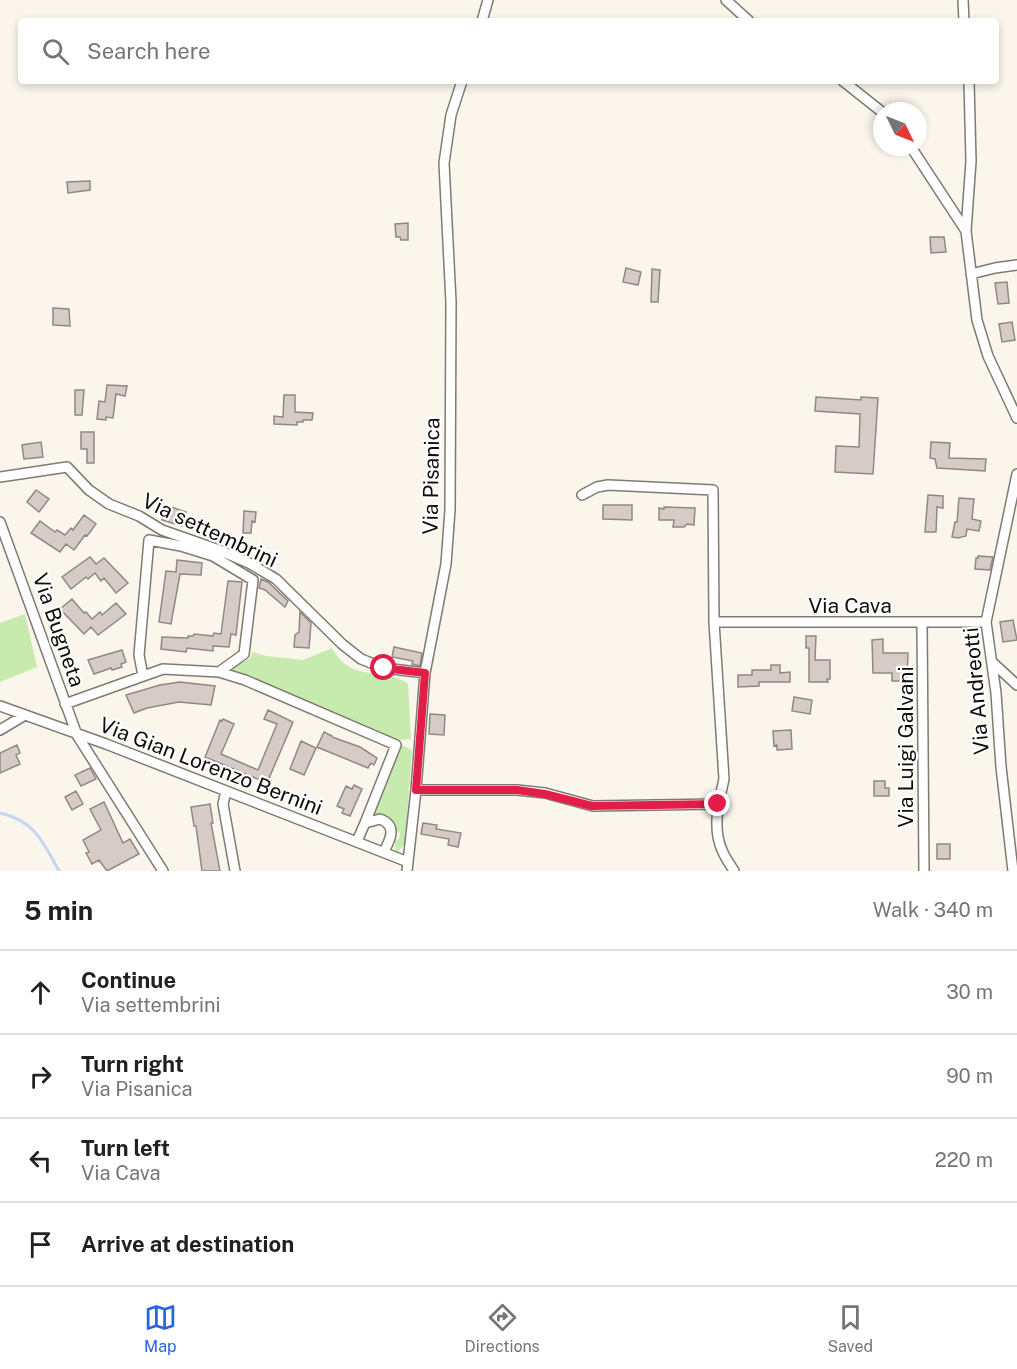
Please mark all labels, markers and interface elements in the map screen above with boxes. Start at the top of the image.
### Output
search box [18,18,999,84]
icon: search [39,35,72,68]
text: Search here [87,38,211,64]
north arrow [873,102,927,156]
street label: Via Pisanica [417,417,445,535]
street label: Via settembrini [138,488,282,572]
street label: Via Bugneta [28,570,90,690]
street label: Via Cava [808,593,892,618]
street label: Via Andreotti [958,626,994,756]
route start [370,654,396,680]
street label: Via Luigi Galvani [893,666,918,828]
street label: Via Gian Lorenzo Bernini [96,712,326,820]
route end [704,790,730,816]
text: 5 min [24,895,93,926]
text: Walk · 340 m [873,898,993,922]
text: Continue [81,967,176,993]
icon: ahead [24,976,57,1009]
text: 30 m [946,980,993,1004]
text: Via settembrini [81,993,221,1017]
text: Turn right [81,1051,184,1077]
icon: right [24,1060,57,1093]
text: 90 m [946,1064,993,1088]
text: Via Pisanica [81,1077,193,1101]
text: Turn left [81,1135,170,1161]
icon: left [24,1144,57,1177]
text: 220 m [935,1148,993,1172]
text: Via Cava [81,1161,161,1185]
icon: arrive [24,1228,57,1261]
text: Arrive at destination [81,1231,294,1257]
tab: Map [144,1301,177,1356]
tab: Directions [465,1301,540,1356]
tab: Saved [827,1301,873,1356]

